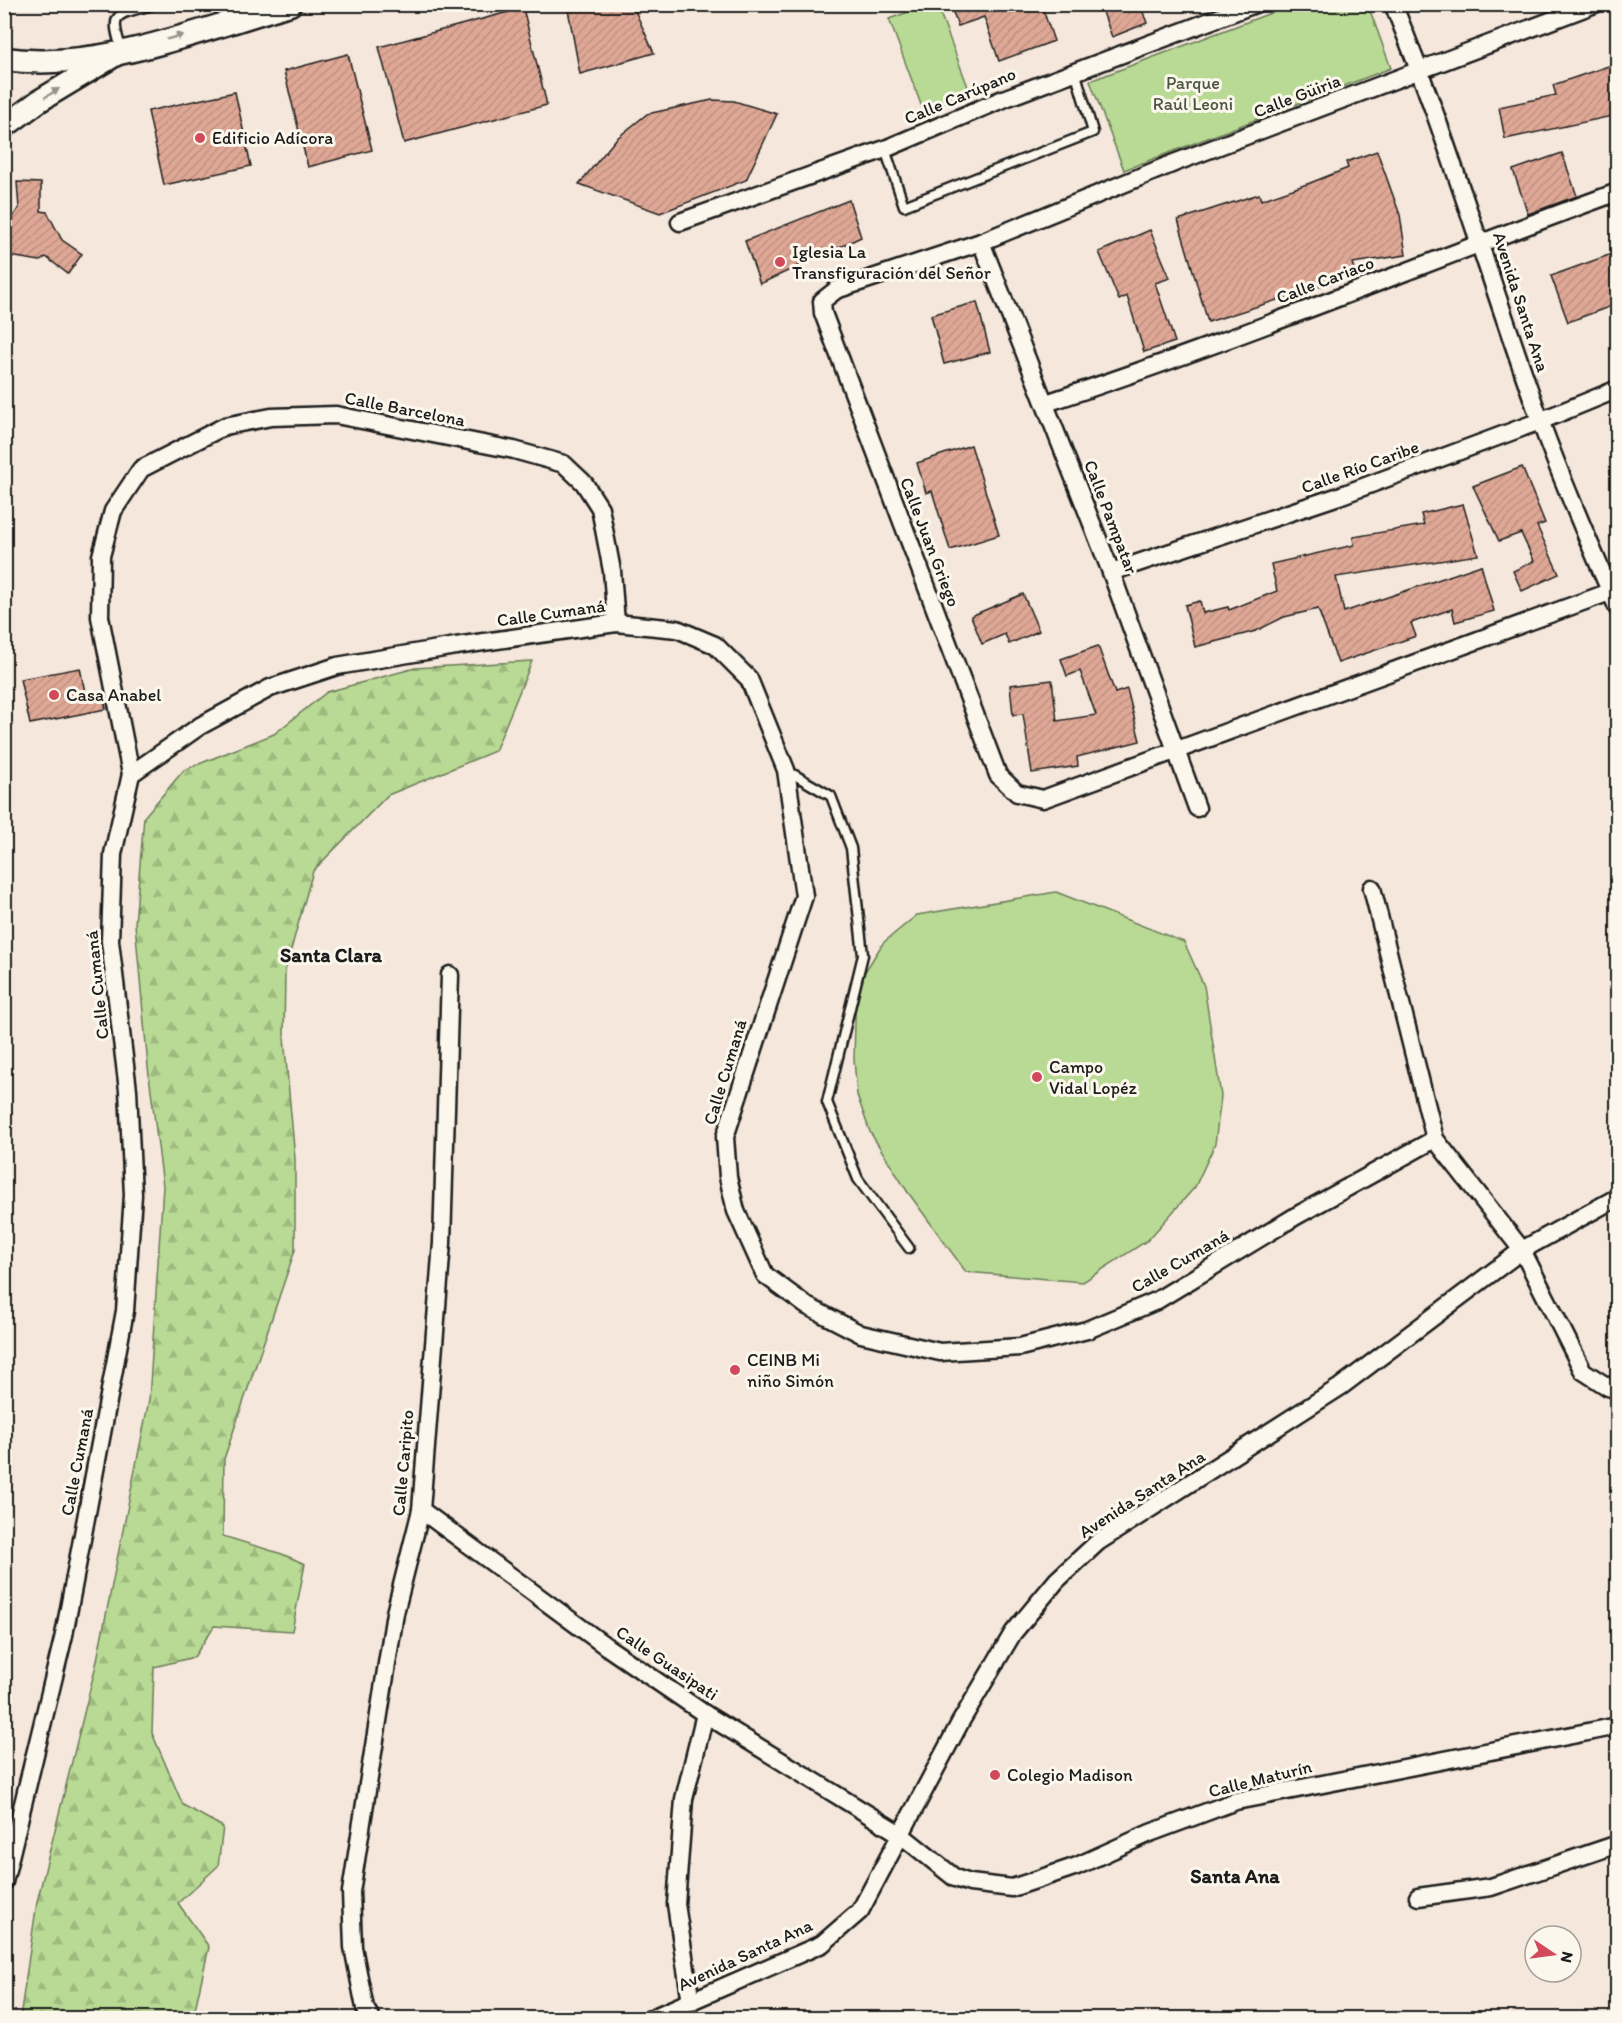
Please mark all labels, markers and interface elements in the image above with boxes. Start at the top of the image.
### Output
one-way arrow [166,32,184,41]
street label: Calle Carúpano [901,63,1019,129]
street label: Calle Güiria [1250,69,1344,123]
park label: Parque Raúl Leoni [1153,72,1233,115]
one-way arrow [44,88,60,99]
place label: Edificio Adícora [212,127,333,149]
marker: Edificio Adícora [193,131,207,145]
street label: Avenida Santa Ana [1488,229,1554,375]
place label: Iglesia La Transfiguración del Señor [792,241,992,284]
street label: Calle Cariaco [1273,251,1377,309]
marker: Iglesia La Transfiguración del Señor [773,255,787,269]
street label: Calle Barcelona [343,387,468,432]
street label: Calle Río Caribe [1298,436,1422,498]
street label: Calle Pampatar [1079,457,1143,578]
street label: Calle Juan Griego [895,474,965,610]
street label: Calle Cumaná [495,594,607,632]
place label: Casa Anabel [66,684,161,706]
marker: Casa Anabel [47,688,61,702]
street label: Calle Cumaná [80,929,114,1041]
district label: Santa Clara [280,943,383,967]
street label: Calle Cumaná [698,1016,752,1128]
place label: Campo Vidal Lopéz [1049,1056,1137,1099]
marker: Campo Vidal Lopéz [1030,1070,1044,1084]
street label: Calle Cumaná [1127,1224,1233,1298]
place label: CEINB Mi niño Simón [747,1349,834,1392]
marker: CEINB Mi niño Simón [728,1363,742,1377]
street label: Calle Cumaná [56,1406,98,1518]
street label: Calle Caripito [387,1409,419,1517]
street label: Avenida Santa Ana [1075,1445,1210,1543]
street label: Calle Guasipati [612,1621,722,1705]
street label: Calle Maturín [1206,1755,1314,1802]
place label: Colegio Madison [1007,1764,1133,1786]
marker: Colegio Madison [988,1768,1002,1782]
district label: Santa Ana [1190,1864,1280,1888]
street label: Avenida Santa Ana [674,1914,816,1996]
north arrow [1523,1924,1583,1984]
text: N [1557,1950,1578,1965]

